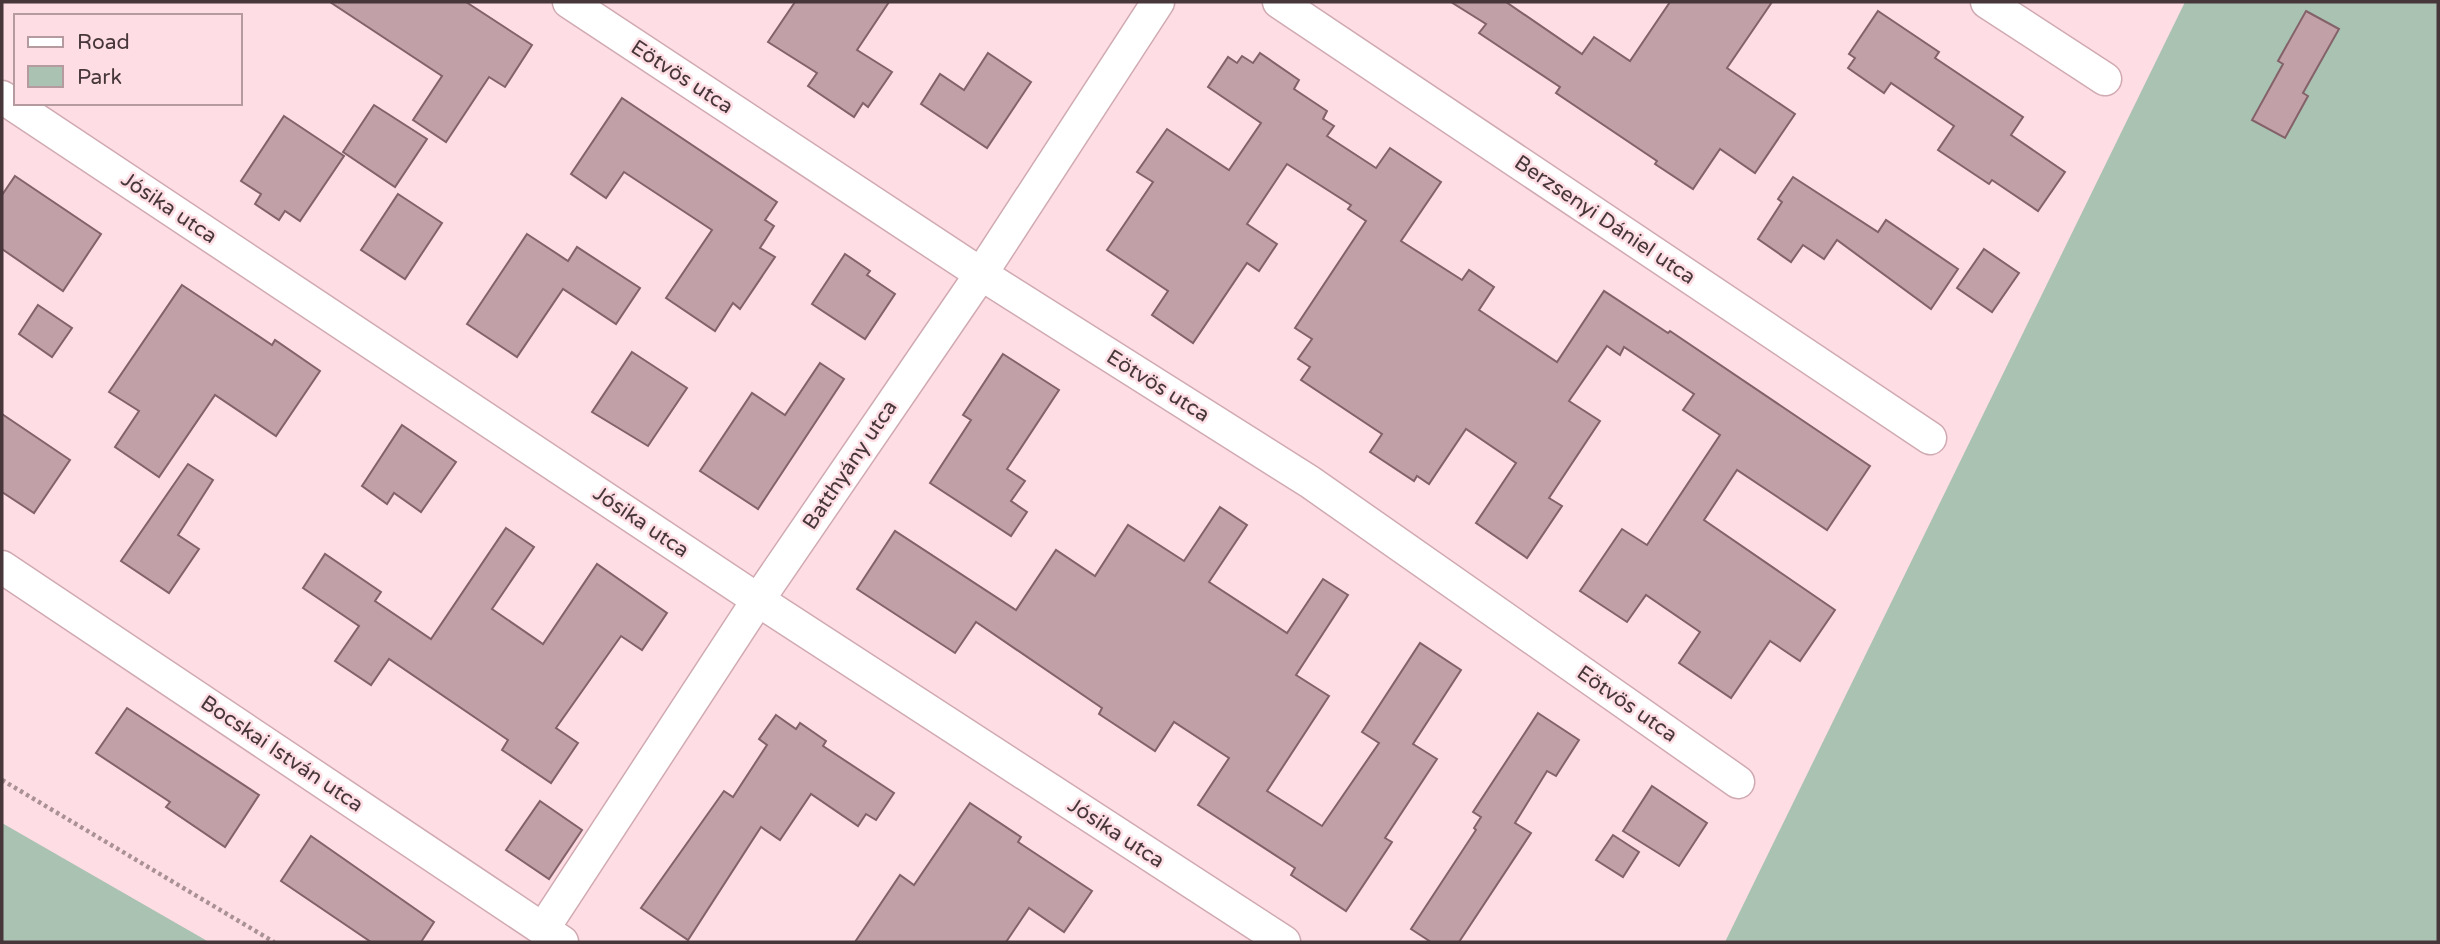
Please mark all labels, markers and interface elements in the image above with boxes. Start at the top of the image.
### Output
legend [14,14,242,105]
text: Road [77,30,130,55]
street label: Eötvös utca [626,35,738,119]
text: Park [77,65,122,90]
street label: Berzsenyi Dániel utca [1510,150,1700,290]
street label: Jósika utca [116,167,222,249]
street label: Eötvös utca [1102,344,1214,428]
street label: Batthyány utca [798,396,902,534]
street label: Jósika utca [588,481,694,563]
street label: Eötvös utca [1572,660,1682,748]
street label: Bocskai István utca [196,690,368,818]
street label: Jósika utca [1063,793,1169,873]

